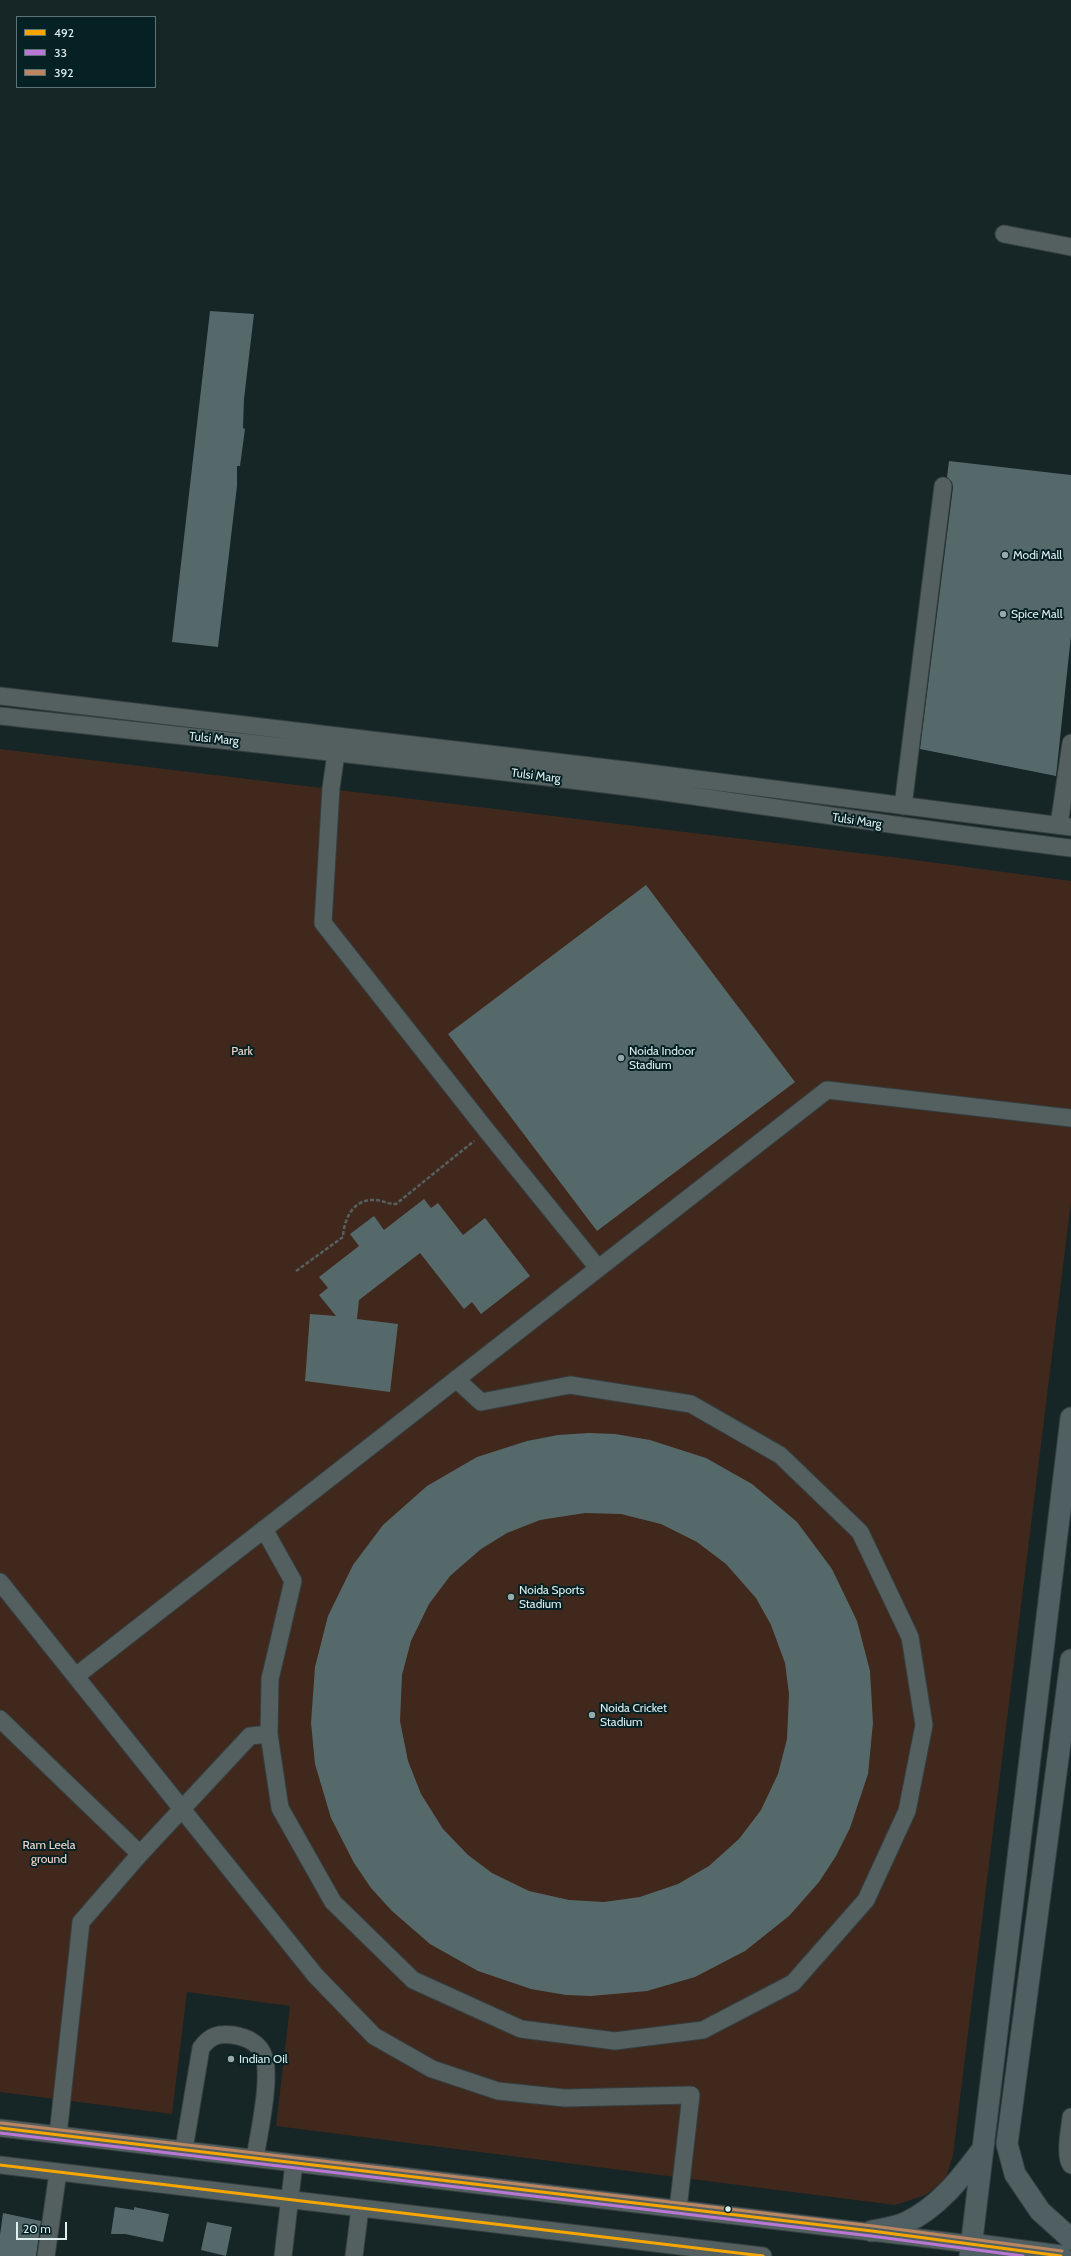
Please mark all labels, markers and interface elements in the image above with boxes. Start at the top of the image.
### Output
legend [16,16,156,88]
text: 492 [54,25,74,40]
text: 33 [54,45,67,60]
text: 392 [54,65,74,80]
place label: Modi Mall [1013,548,1062,562]
marker: Modi Mall [1000,550,1010,560]
place label: Spice Mall [1011,607,1062,621]
marker: Spice Mall [998,609,1008,619]
street label: Tulsi Marg [188,729,240,749]
street label: Tulsi Marg [510,766,562,786]
street label: Tulsi Marg [831,810,883,832]
park label: Park [231,1044,253,1058]
place label: Noida Indoor Stadium [629,1044,695,1072]
marker: Noida Indoor Stadium [616,1053,626,1063]
place label: Noida Sports Stadium [519,1583,585,1611]
marker: Noida Sports Stadium [506,1592,516,1602]
place label: Noida Cricket Stadium [600,1701,667,1729]
marker: Noida Cricket Stadium [587,1710,597,1720]
park label: Ram Leela ground [23,1838,75,1866]
place label: Indian Oil [239,2052,288,2066]
marker: Indian Oil [226,2054,236,2064]
unlabelled marker [723,2204,733,2214]
scale bar [18,2214,69,2240]
text: 20 m [23,2221,51,2236]

